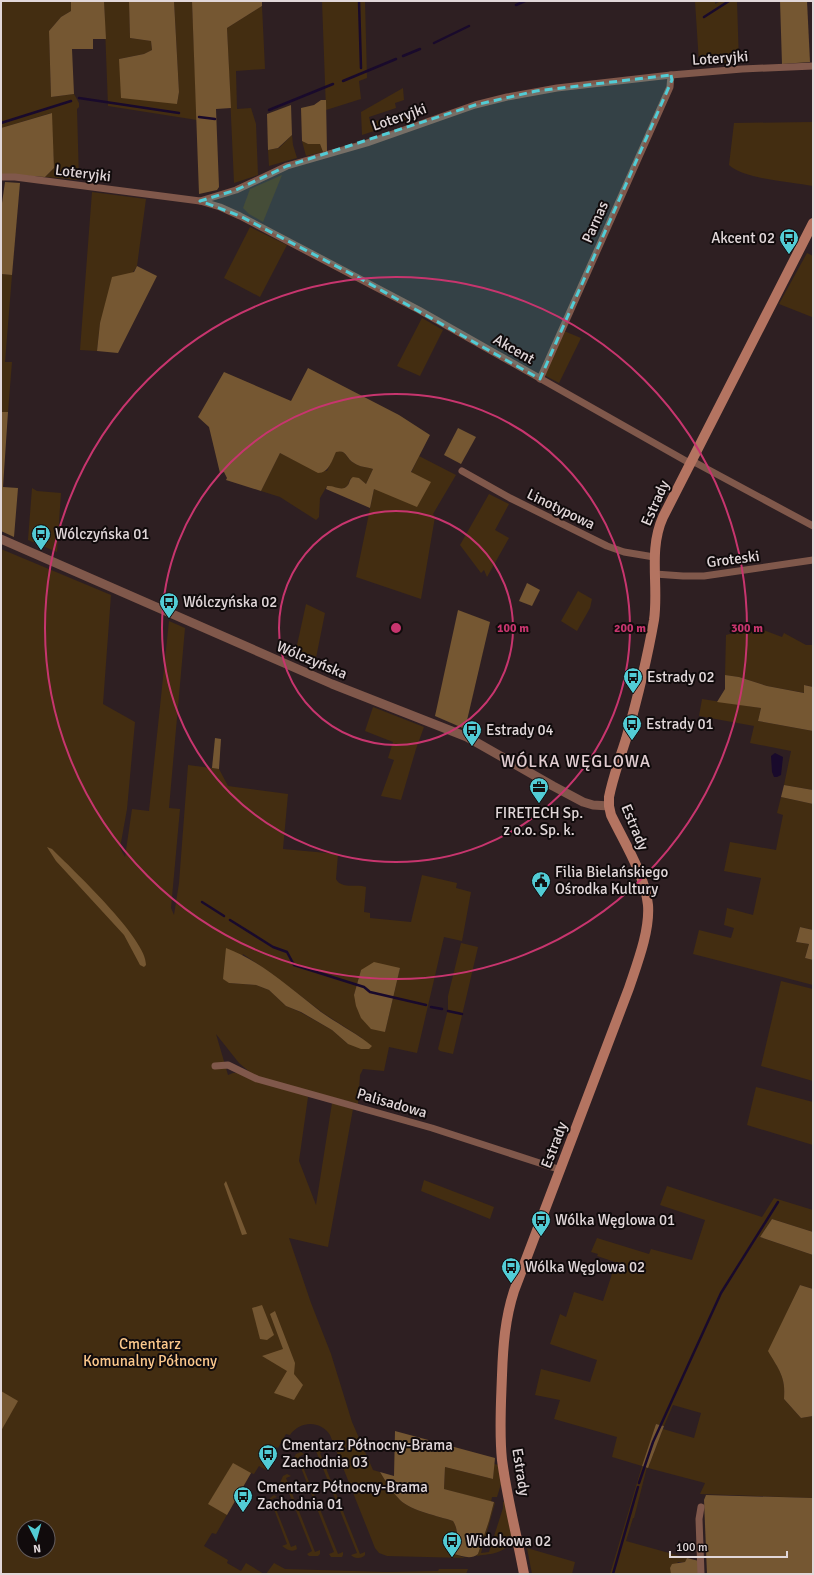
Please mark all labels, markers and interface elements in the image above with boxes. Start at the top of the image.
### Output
street label: Loteryjki [691,47,749,69]
street label: Loteryjki [369,99,429,135]
street label: Loteryjki [54,161,112,185]
street label: Parnas [578,198,612,246]
bus stop icon: Akcent 02 [778,227,800,255]
place label: Akcent 02 [711,229,775,247]
street label: Akcent [490,330,538,368]
street label: Estrady [637,477,673,529]
street label: Linotypowa [524,485,598,533]
bus stop icon: Wólczyńska 01 [30,523,52,551]
place label: Wólczyńska 01 [55,525,149,543]
street label: Groteski [705,547,761,571]
bus stop icon: Wólczyńska 02 [158,591,180,619]
place label: Wólczyńska 02 [183,593,277,611]
centre of rings [389,621,403,635]
text: 100 m [497,621,529,636]
text: 200 m [614,621,646,636]
text: 300 m [731,621,763,636]
street label: Wólczyńska [274,637,350,683]
bus stop icon: Estrady 02 [622,666,644,694]
place label: Estrady 02 [647,668,715,686]
bus stop icon: Estrady 01 [621,713,643,741]
place label: Estrady 01 [646,715,714,733]
bus stop icon: Estrady 04 [461,719,483,747]
place label: Estrady 04 [486,721,554,739]
district label: WÓLKA WĘGLOWA [501,751,651,772]
office icon: FIRETECH Sp. z o.o. Sp. k. [528,776,550,804]
street label: Estrady [617,801,653,853]
place label: FIRETECH Sp. z o.o. Sp. k. [495,804,583,839]
place label: Filia Bielańskiego Ośrodka Kultury [555,863,669,898]
public building icon: Filia Bielańskiego Ośrodka Kultury [530,870,552,898]
street label: Palisadowa [355,1084,429,1122]
street label: Estrady [537,1119,571,1171]
bus stop icon: Wólka Węglowa 01 [530,1209,552,1237]
place label: Wólka Węglowa 01 [555,1211,675,1229]
bus stop icon: Wólka Węglowa 02 [500,1256,522,1284]
place label: Wólka Węglowa 02 [525,1258,645,1276]
park label: Cmentarz Komunalny Północny [83,1335,217,1370]
place label: Cmentarz Północny-Brama Zachodnia 03 [282,1436,453,1471]
bus stop icon: Cmentarz Północny-Brama Zachodnia 03 [257,1443,279,1471]
street label: Estrady [508,1447,534,1497]
place label: Cmentarz Północny-Brama Zachodnia 01 [257,1478,428,1513]
bus stop icon: Cmentarz Północny-Brama Zachodnia 01 [232,1485,254,1513]
north arrow [16,1519,56,1559]
bus stop icon: Widokowa 02 [441,1530,463,1558]
place label: Widokowa 02 [466,1532,551,1550]
scale bar [670,1533,787,1559]
text: 100 m [676,1540,708,1555]
text: N [33,1542,41,1555]

